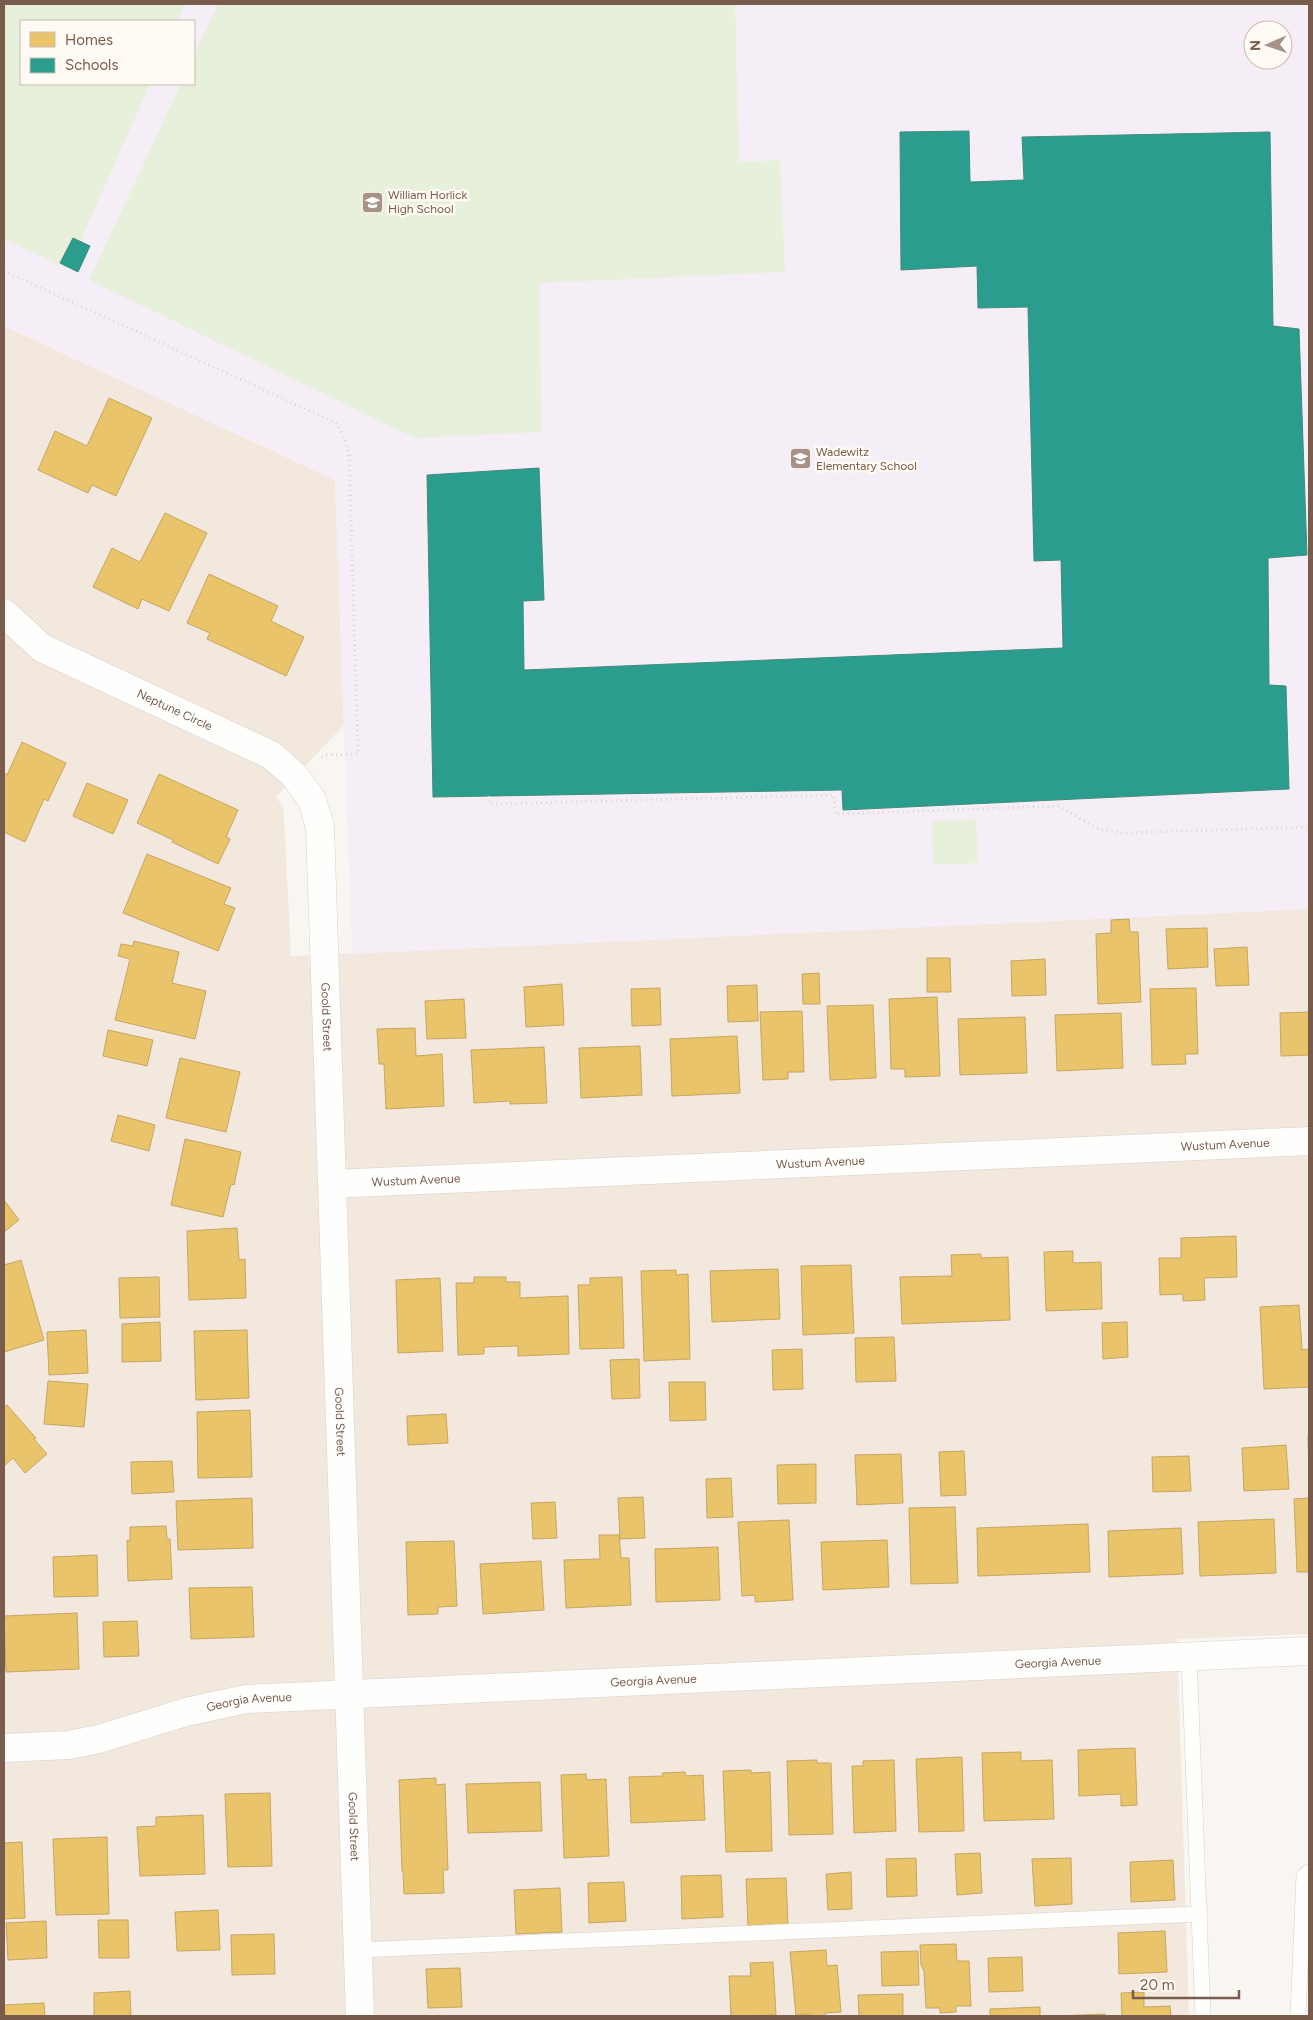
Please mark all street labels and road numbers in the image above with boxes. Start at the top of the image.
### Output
street label: Neptune Circle [135,686,215,734]
street label: Goold Street [318,982,335,1052]
street label: Wustum Avenue [1180,1136,1270,1154]
street label: Wustum Avenue [776,1154,866,1171]
street label: Wustum Avenue [371,1171,461,1189]
street label: Goold Street [332,1387,348,1457]
street label: Georgia Avenue [1015,1653,1102,1671]
street label: Georgia Avenue [610,1672,697,1690]
street label: Georgia Avenue [205,1690,293,1714]
street label: Goold Street [345,1792,362,1862]

